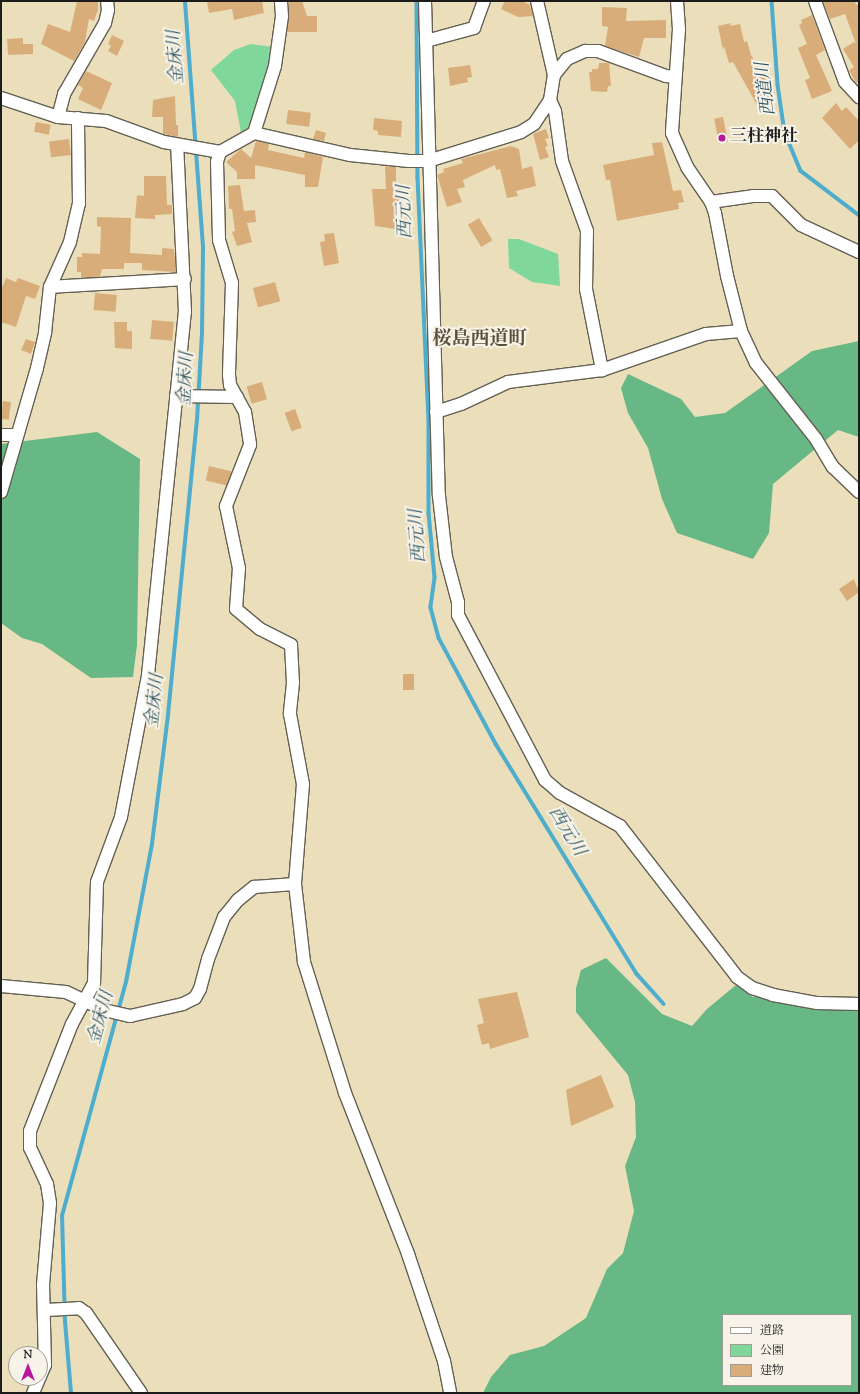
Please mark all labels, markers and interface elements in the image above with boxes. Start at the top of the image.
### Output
water label: 金床川 [164,29,190,85]
water label: 西道川 [753,61,781,117]
place label: 三柱神社 [730,128,798,148]
marker: 三柱神社 [717,133,727,143]
water label: 西元川 [394,185,418,239]
district label: 桜島西道町 [433,329,527,351]
water label: 金床川 [175,351,199,407]
water label: 西元川 [406,508,432,564]
water label: 金床川 [142,673,170,729]
water label: 西元川 [543,803,589,861]
water label: 金床川 [85,989,119,1047]
legend [722,1314,852,1386]
text: 道路 [760,1322,784,1340]
text: 公園 [760,1342,784,1360]
north arrow [8,1346,48,1386]
text: N [24,1347,32,1363]
text: 建物 [760,1362,784,1380]

